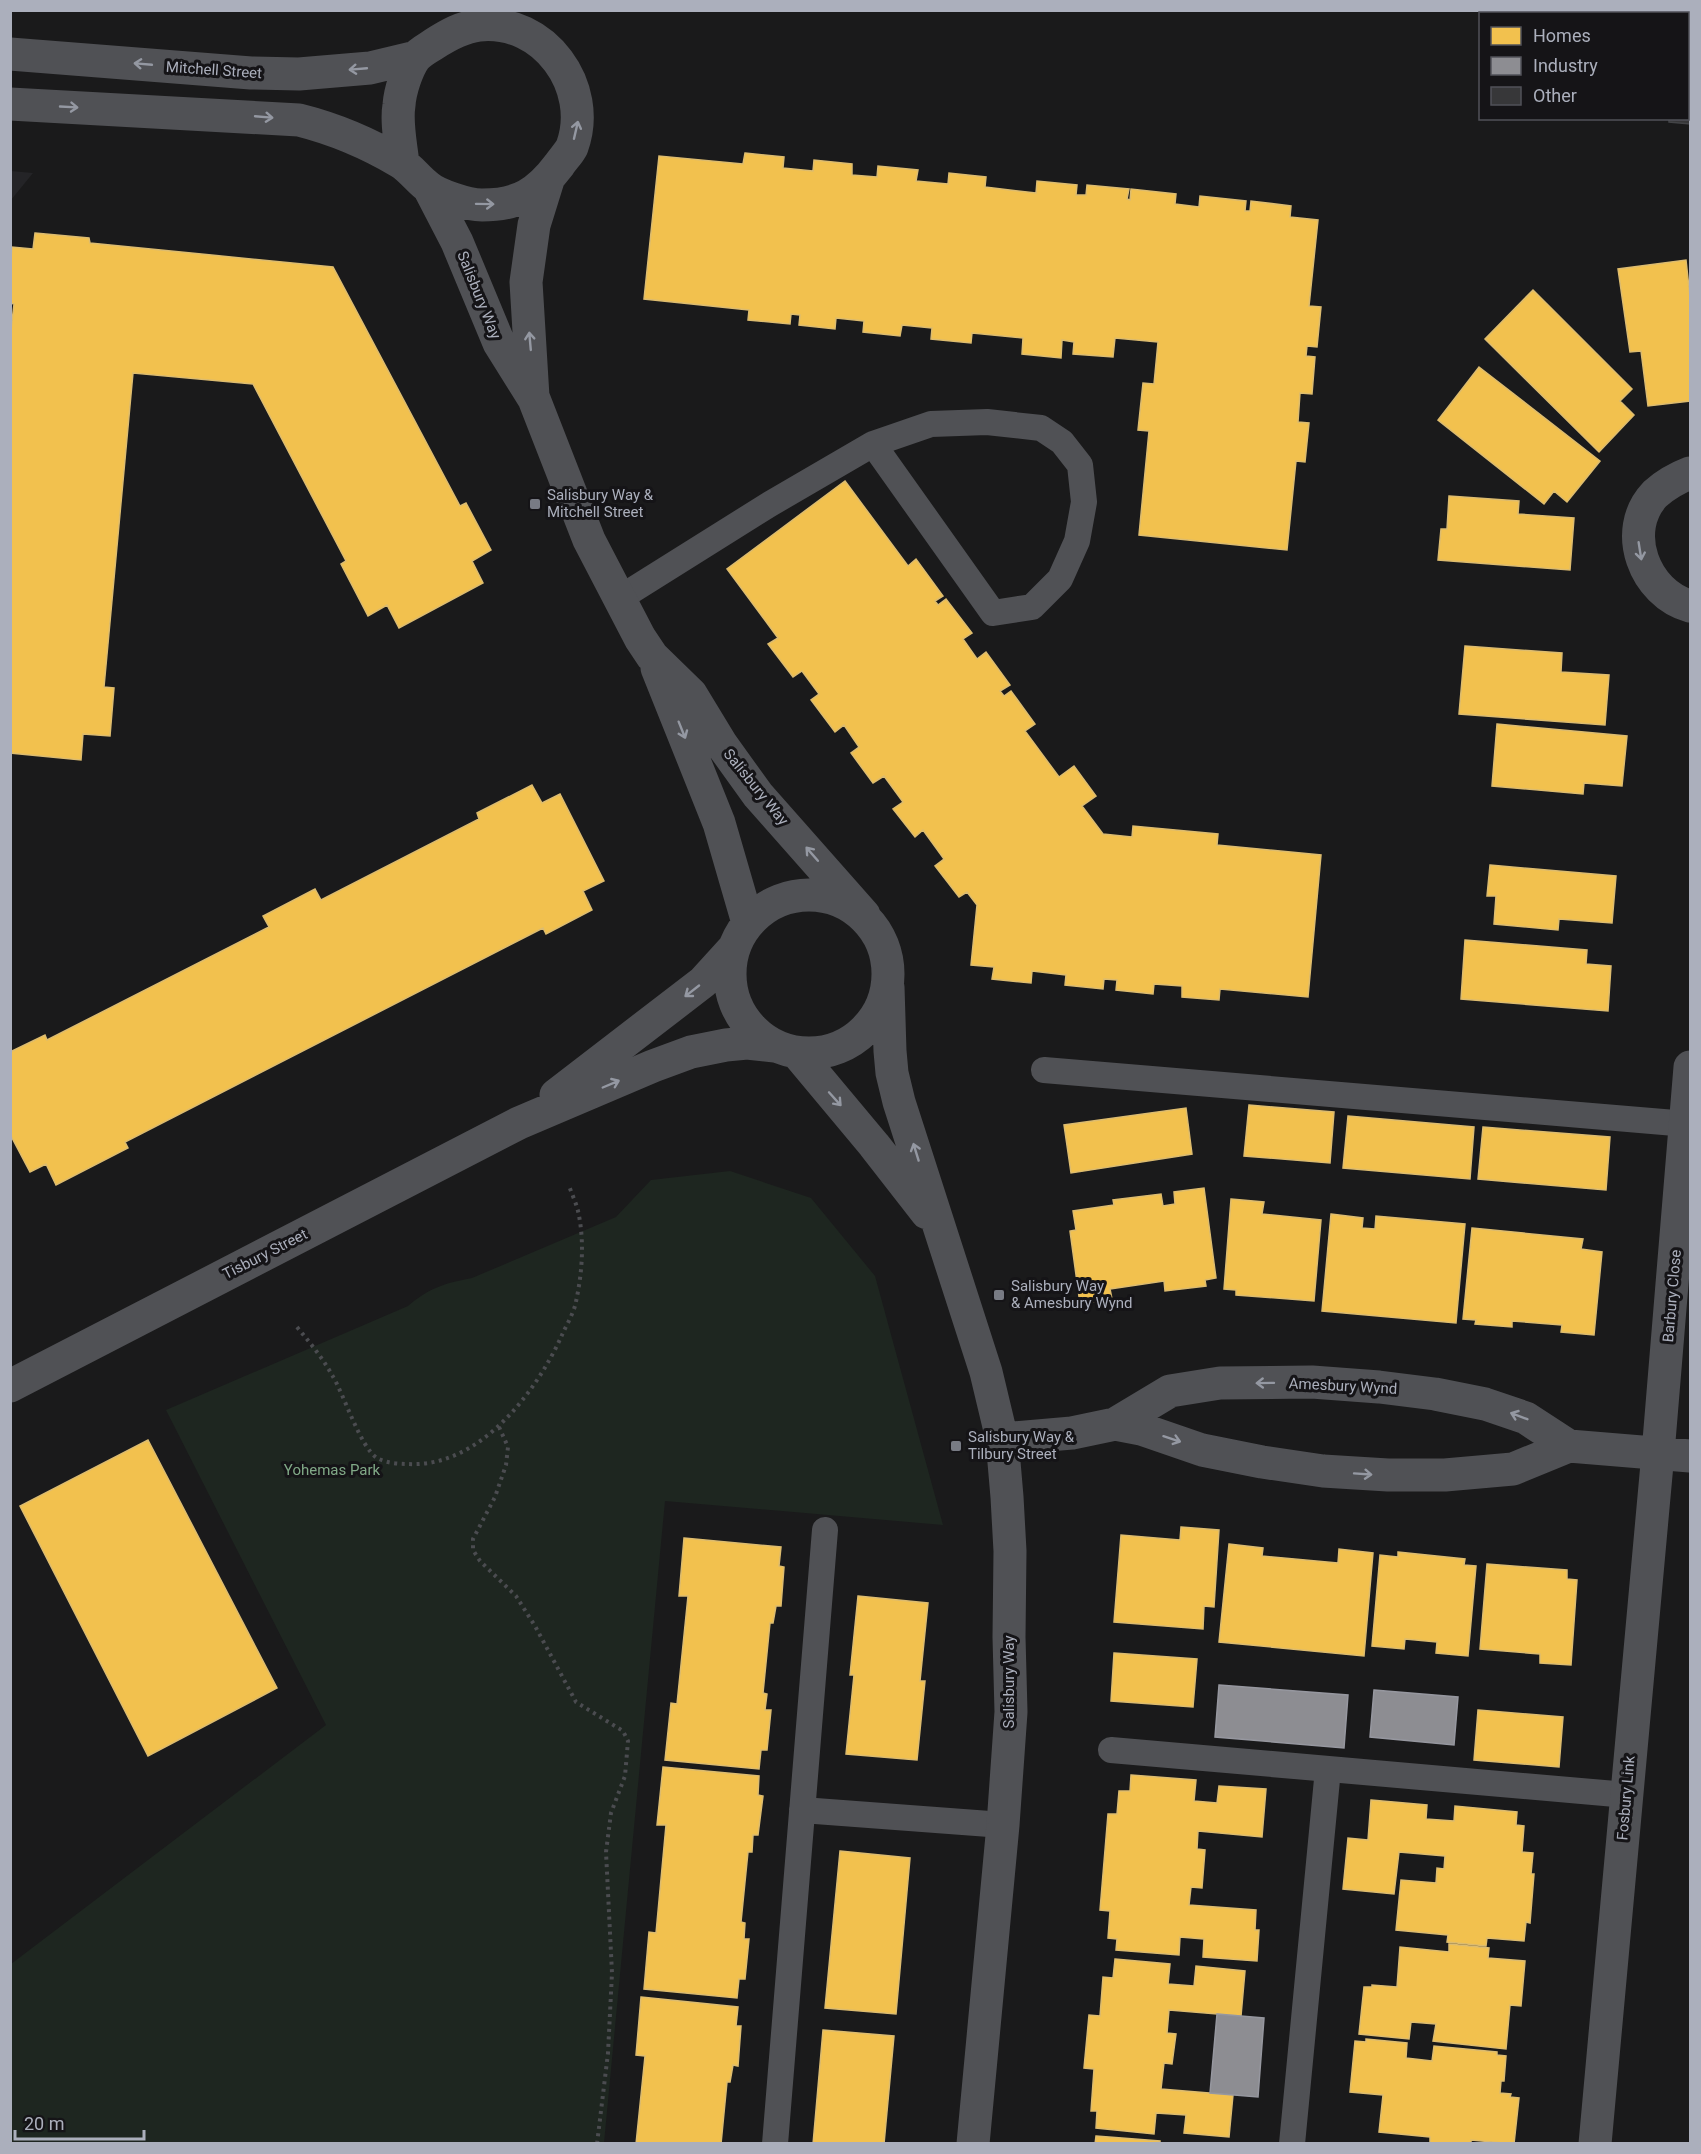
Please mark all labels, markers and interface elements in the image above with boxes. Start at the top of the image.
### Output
legend [1479,12,1689,120]
text: Homes [1533,25,1591,46]
text: Industry [1533,55,1598,76]
street label: Mitchell Street [165,58,263,82]
one-way arrow [134,59,154,70]
one-way arrow [349,64,369,75]
text: Other [1533,85,1577,106]
one-way arrow [58,102,78,113]
one-way arrow [253,112,273,123]
one-way arrow [570,121,582,140]
one-way arrow [474,198,494,209]
street label: Salisbury Way [453,248,505,342]
one-way arrow [525,331,536,351]
place label: Salisbury Way & Mitchell Street [547,486,654,521]
marker: Salisbury Way & Mitchell Street [528,497,542,511]
one-way arrow [1635,540,1646,560]
one-way arrow [677,720,688,738]
street label: Salisbury Way [720,745,792,829]
one-way arrow [805,847,819,862]
one-way arrow [685,984,701,997]
one-way arrow [602,1077,620,1088]
one-way arrow [828,1092,842,1107]
one-way arrow [910,1143,921,1162]
street label: Tisbury Street [220,1225,310,1283]
street label: Barbury Close [1659,1249,1685,1343]
place label: Salisbury Way & Amesbury Wynd [1011,1277,1133,1312]
marker: Salisbury Way & Amesbury Wynd [992,1288,1006,1302]
street label: Amesbury Wynd [1288,1374,1398,1398]
one-way arrow [1255,1377,1275,1388]
one-way arrow [1510,1410,1529,1421]
place label: Salisbury Way & Tilbury Street [968,1428,1075,1463]
one-way arrow [1162,1434,1181,1445]
marker: Salisbury Way & Tilbury Street [949,1439,963,1453]
park label: Yohemas Park [284,1461,381,1479]
one-way arrow [1352,1468,1372,1479]
street label: Salisbury Way [1000,1635,1018,1729]
street label: Fosbury Link [1613,1755,1639,1841]
scale bar [15,2103,144,2141]
text: 20 m [24,2113,64,2134]

